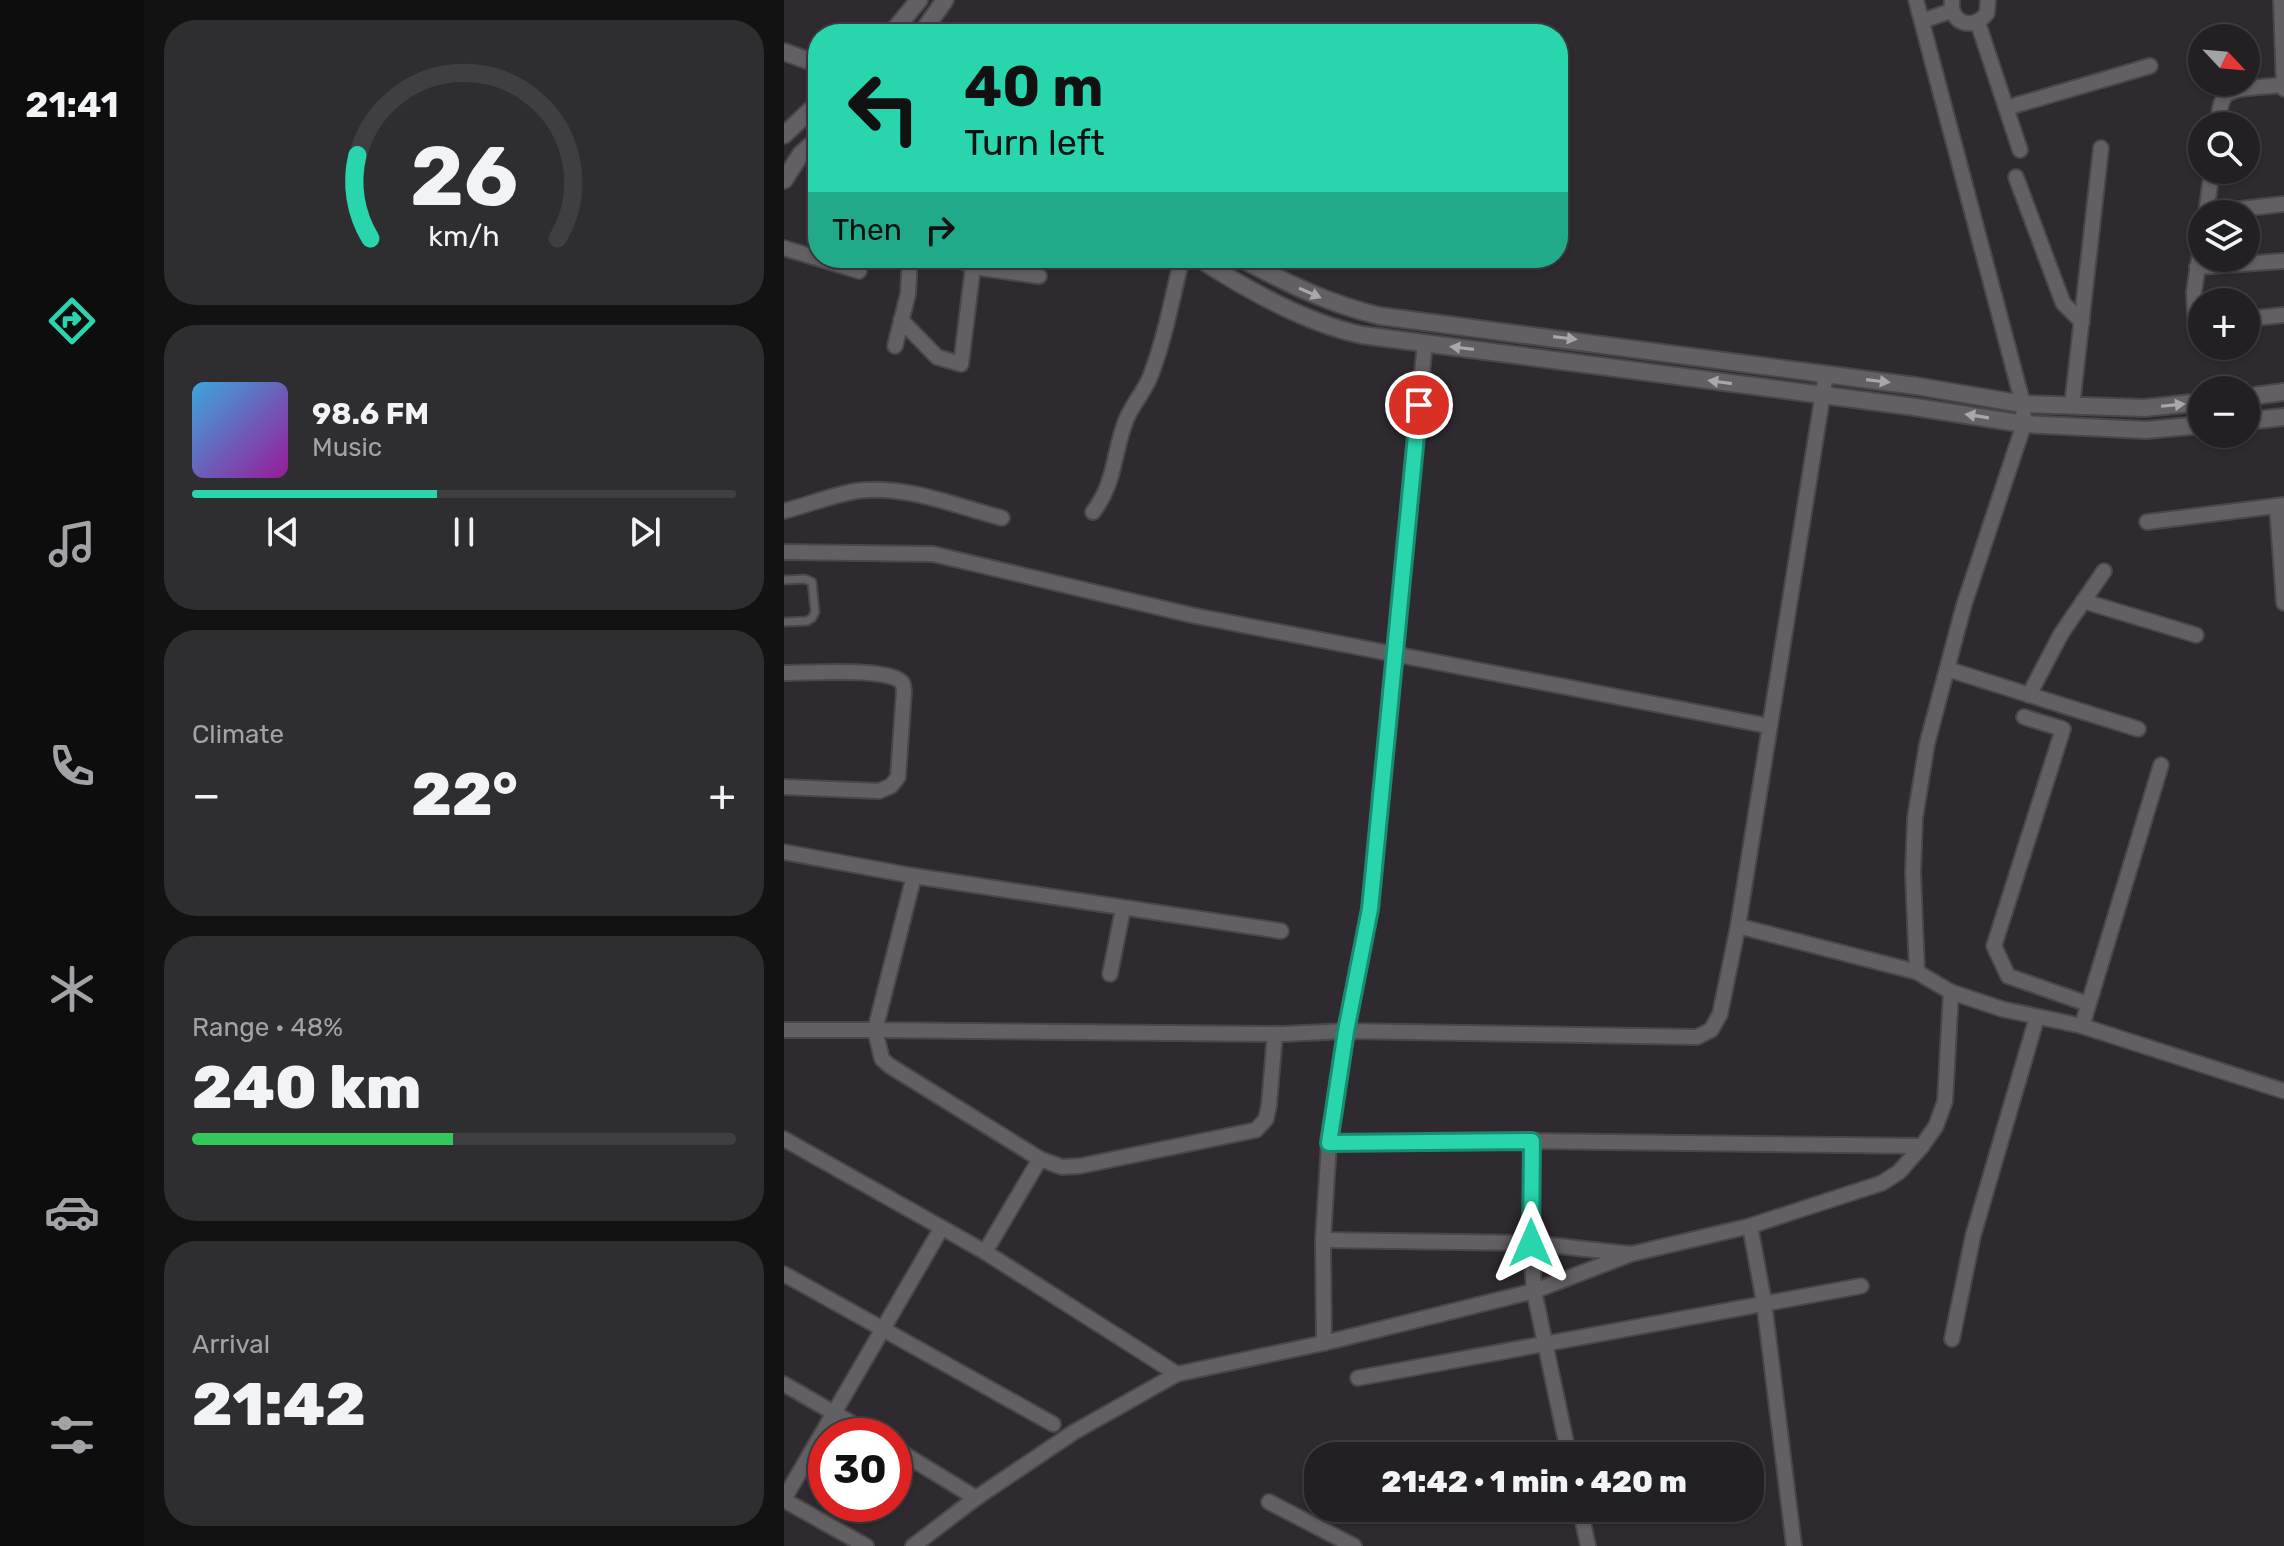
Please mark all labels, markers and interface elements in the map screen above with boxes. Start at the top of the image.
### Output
north arrow [2188,24,2260,96]
map controls [2188,24,2260,448]
text: 40 m [964,54,1104,120]
icon: left [832,56,936,160]
text: 21:41 [25,83,119,126]
button: search [2188,112,2260,184]
text: Turn left [964,121,1105,164]
text: 26 [410,126,518,225]
button: layers [2188,200,2260,272]
icon: right [918,208,962,252]
text: Then [832,212,902,248]
text: km/h [428,219,500,253]
one-way arrow [1298,287,1321,300]
button: + [2188,288,2260,360]
icon: directions [44,293,100,349]
one-way arrow [1552,332,1577,345]
one-way arrow [1449,341,1474,354]
pin [1385,371,1453,439]
one-way arrow [1707,375,1732,388]
one-way arrow [1865,375,1890,388]
button: − [2188,376,2260,448]
icon: arrive [1397,383,1441,427]
text: 98.6 FM [312,396,429,432]
one-way arrow [2161,398,2186,411]
one-way arrow [1965,410,1990,422]
text: Music [312,432,382,463]
icon: previous [261,510,305,554]
icon: pause [442,510,486,554]
icon: next [623,510,667,554]
icon: music [44,516,100,572]
text: Climate [192,719,284,750]
icon: phone [44,738,100,794]
text: 22° [411,759,518,830]
text: − [192,769,221,821]
text: + [709,769,736,821]
icon: climate [44,961,100,1017]
text: Range · 48% [192,1012,343,1043]
text: 240 km [192,1052,421,1123]
icon: car [44,1184,100,1240]
position arrow [1489,1201,1573,1285]
text: Arrival [192,1329,270,1360]
text: 21:42 [192,1369,366,1440]
icon: filters [44,1407,100,1463]
speed limit sign: 30 [808,1418,912,1522]
text: 21:42 · 1 min · 420 m [1381,1464,1687,1500]

